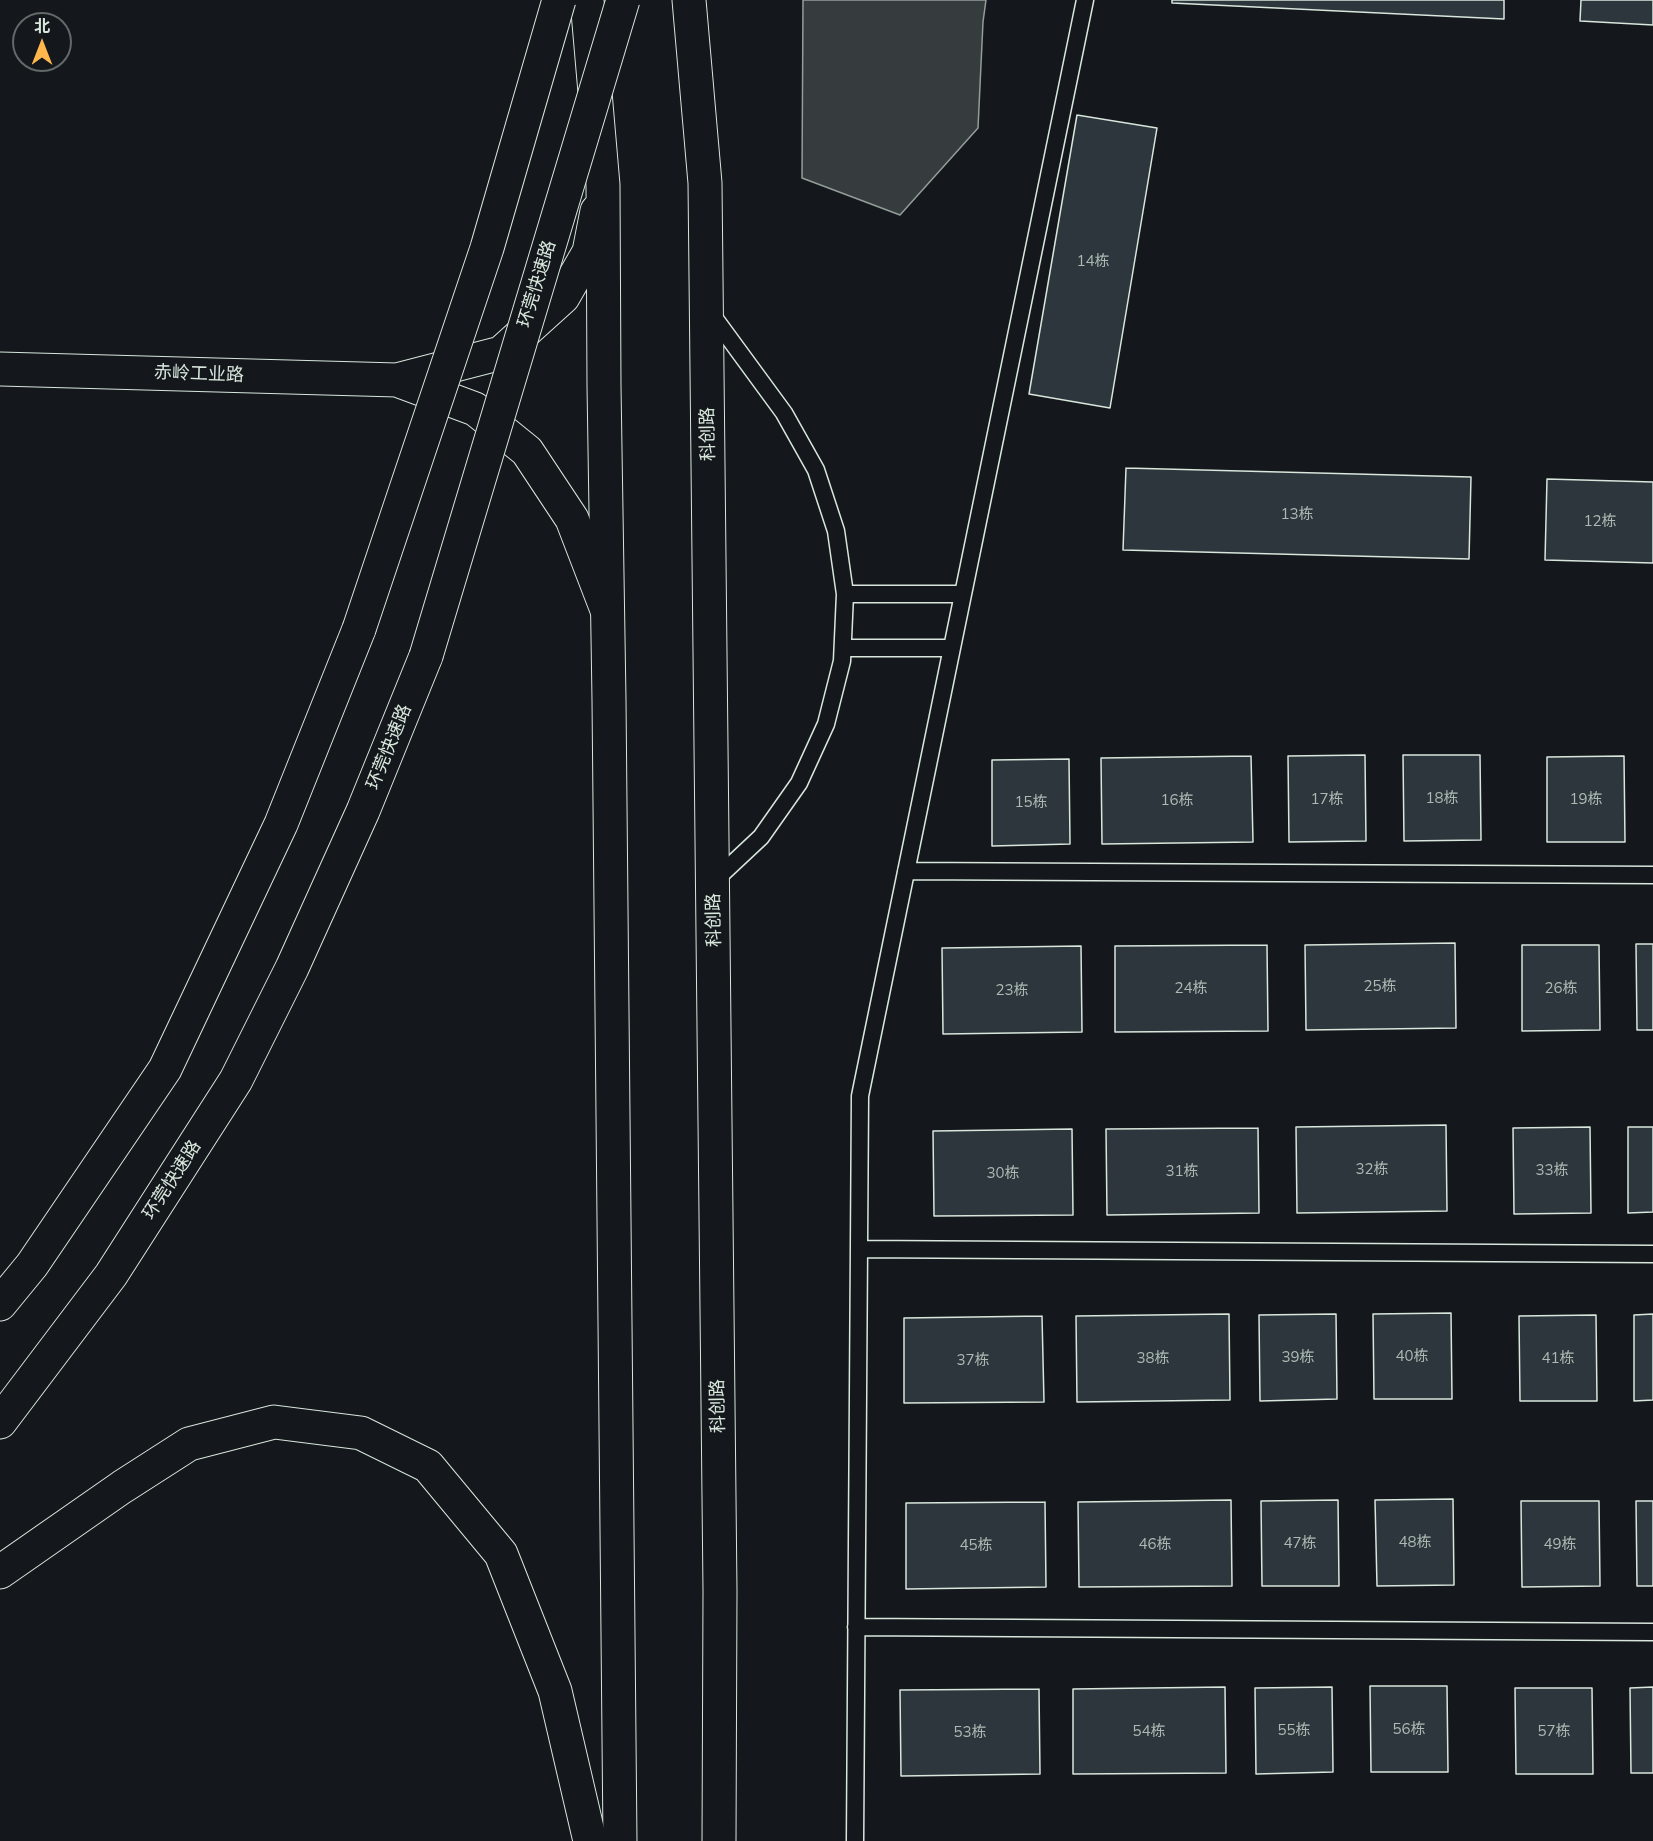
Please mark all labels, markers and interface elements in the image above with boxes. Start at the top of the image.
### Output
north arrow [12,12,72,72]
text: 北 [34,16,50,36]
street label: 环莞快速路 [514,238,560,330]
house number: 14栋 [1077,252,1109,270]
street label: 赤岭工业路 [154,362,244,386]
street label: 科创路 [697,407,719,461]
house number: 13栋 [1281,505,1313,523]
house number: 12栋 [1584,512,1616,530]
street label: 环莞快速路 [362,701,416,793]
house number: 18栋 [1426,789,1458,807]
house number: 17栋 [1311,790,1343,808]
house number: 19栋 [1570,790,1602,808]
house number: 16栋 [1161,791,1193,809]
house number: 15栋 [1015,793,1047,811]
street label: 科创路 [703,893,725,947]
house number: 25栋 [1364,977,1396,995]
house number: 24栋 [1175,979,1207,997]
house number: 26栋 [1545,979,1577,997]
house number: 23栋 [996,981,1028,999]
street label: 环莞快速路 [138,1136,206,1224]
house number: 32栋 [1356,1160,1388,1178]
house number: 33栋 [1536,1161,1568,1179]
house number: 31栋 [1166,1162,1198,1180]
house number: 30栋 [987,1164,1019,1182]
house number: 40栋 [1396,1347,1428,1365]
house number: 39栋 [1282,1348,1314,1366]
house number: 38栋 [1137,1349,1169,1367]
house number: 41栋 [1542,1349,1574,1367]
house number: 37栋 [957,1351,989,1369]
street label: 科创路 [707,1379,729,1433]
house number: 48栋 [1399,1533,1431,1551]
house number: 47栋 [1284,1534,1316,1552]
house number: 46栋 [1139,1535,1171,1553]
house number: 49栋 [1544,1535,1576,1553]
house number: 45栋 [960,1536,992,1554]
house number: 56栋 [1393,1720,1425,1738]
house number: 55栋 [1278,1721,1310,1739]
house number: 54栋 [1133,1722,1165,1740]
house number: 57栋 [1538,1722,1570,1740]
house number: 53栋 [954,1723,986,1741]

